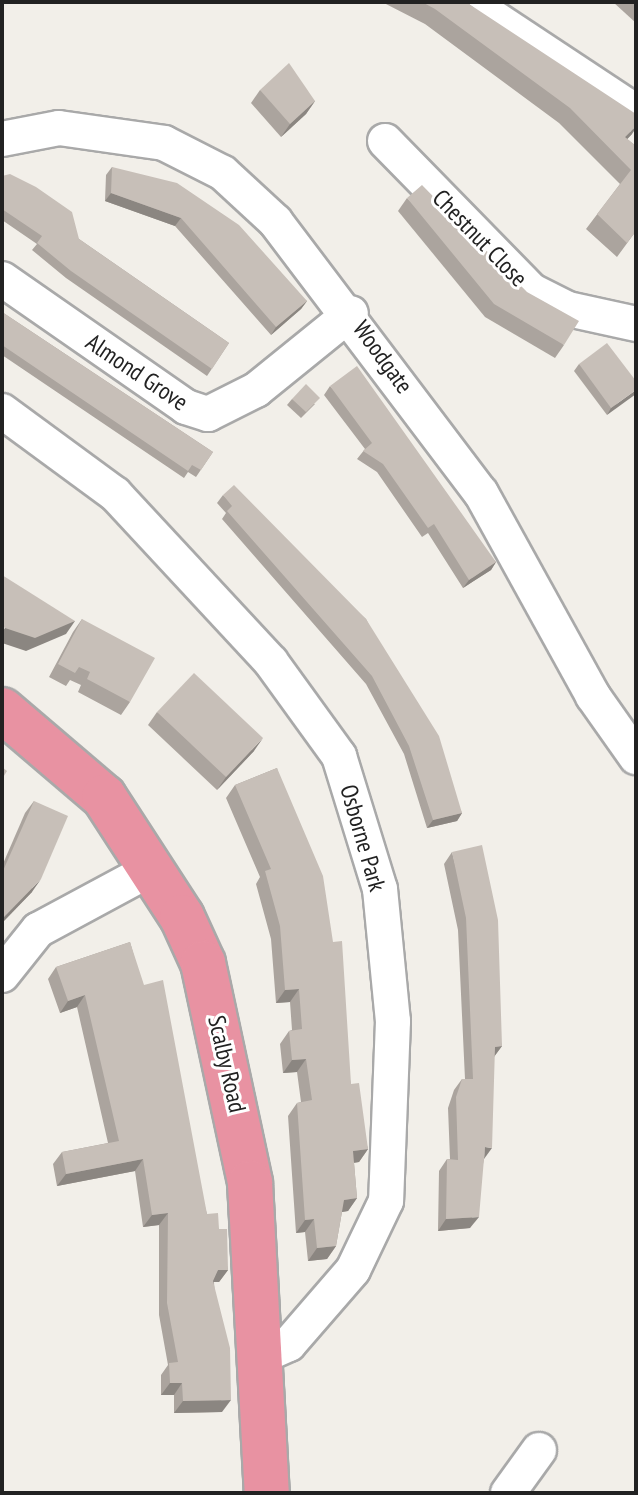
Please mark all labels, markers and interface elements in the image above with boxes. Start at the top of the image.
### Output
street label: Chestnut Close [427,183,533,293]
street label: Woodgate [347,315,419,399]
street label: Almond Grove [81,327,193,417]
street label: Osborne Park [334,781,392,895]
street label: Scalby Road [202,1012,252,1116]

